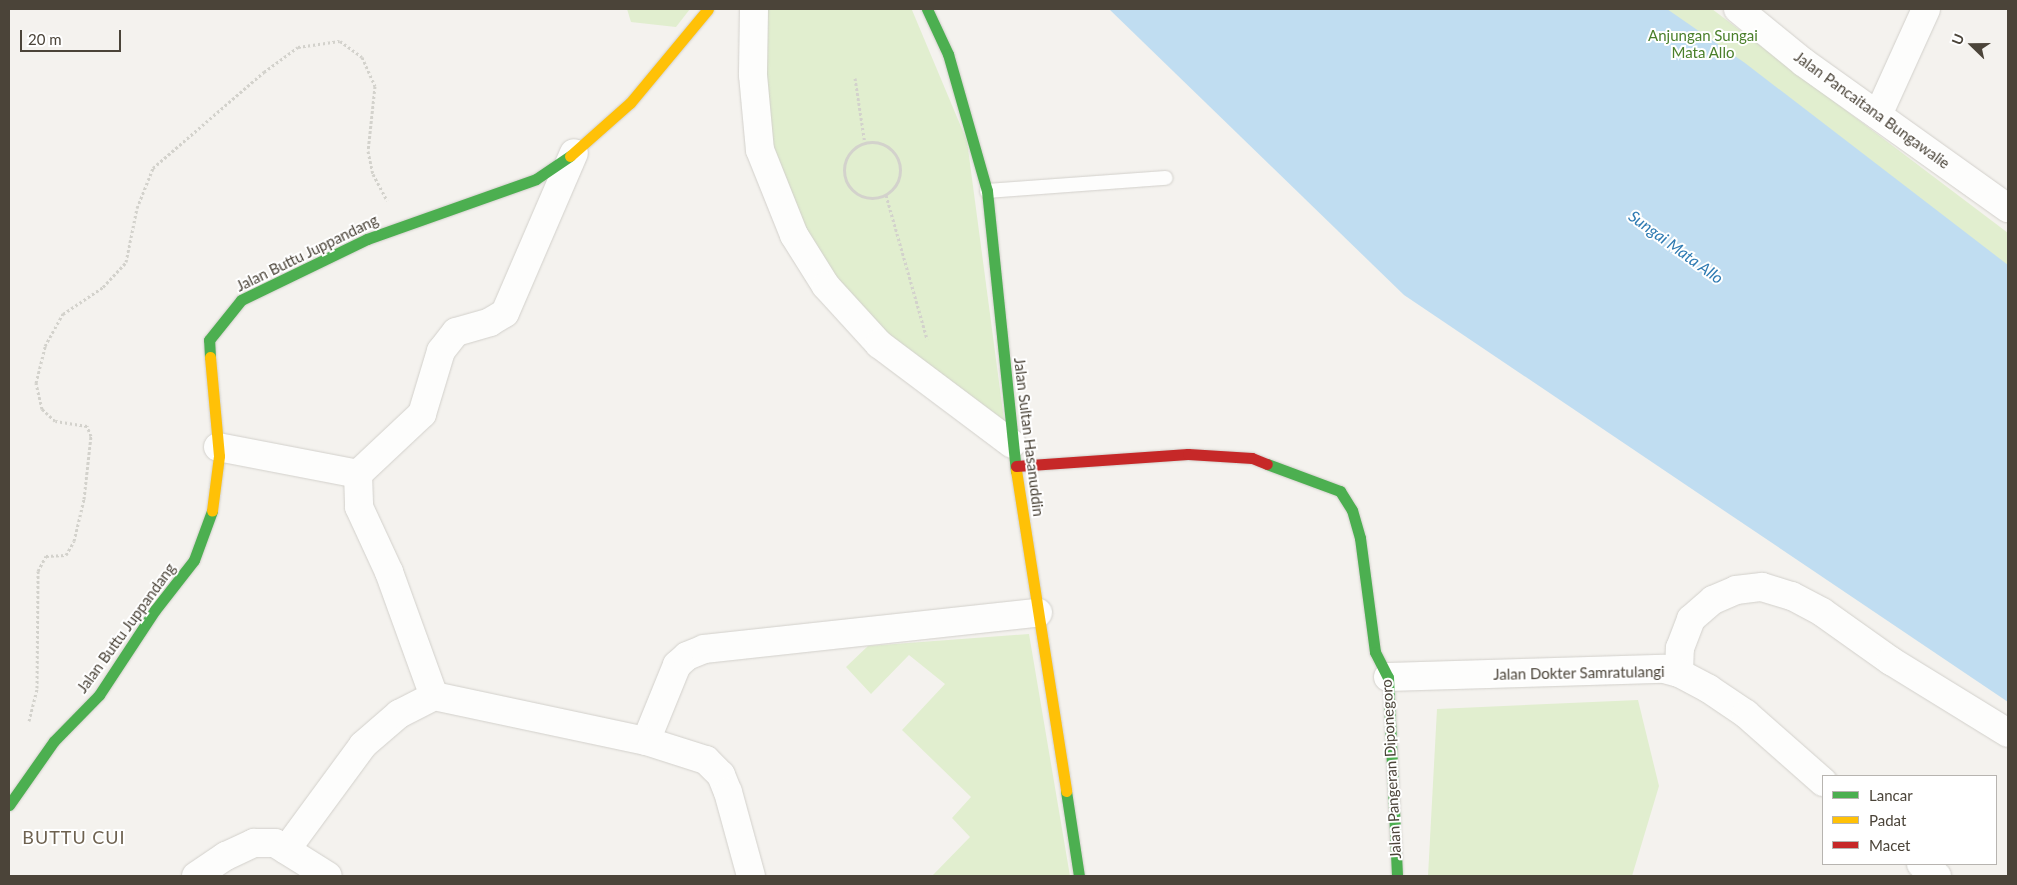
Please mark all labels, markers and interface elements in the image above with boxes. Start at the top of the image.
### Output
scale bar [22,20,124,52]
north arrow [1947,20,1997,70]
park label: Anjungan Sungai Mata Allo [1648,26,1758,61]
text: 20 m [28,30,62,48]
text: U [1948,31,1967,47]
street label: Jalan Pancaitana Bungawalie [1791,48,1953,172]
water label: Sungai Mata Allo [1625,206,1727,288]
street label: Jalan Buttu Juppandang [233,211,381,295]
street label: Jalan Sultan Hasanuddin [1010,357,1048,517]
street label: Jalan Buttu Juppandang [73,560,179,696]
street label: Jalan Dokter Samratulangi [1493,663,1665,683]
street label: Jalan Pangeran Diponegoro [1377,679,1405,859]
legend [1822,775,1997,865]
text: Lancar [1869,786,1913,804]
text: Padat [1869,811,1906,829]
district label: BUTTU CUI [21,826,127,848]
text: Macet [1869,836,1910,854]

